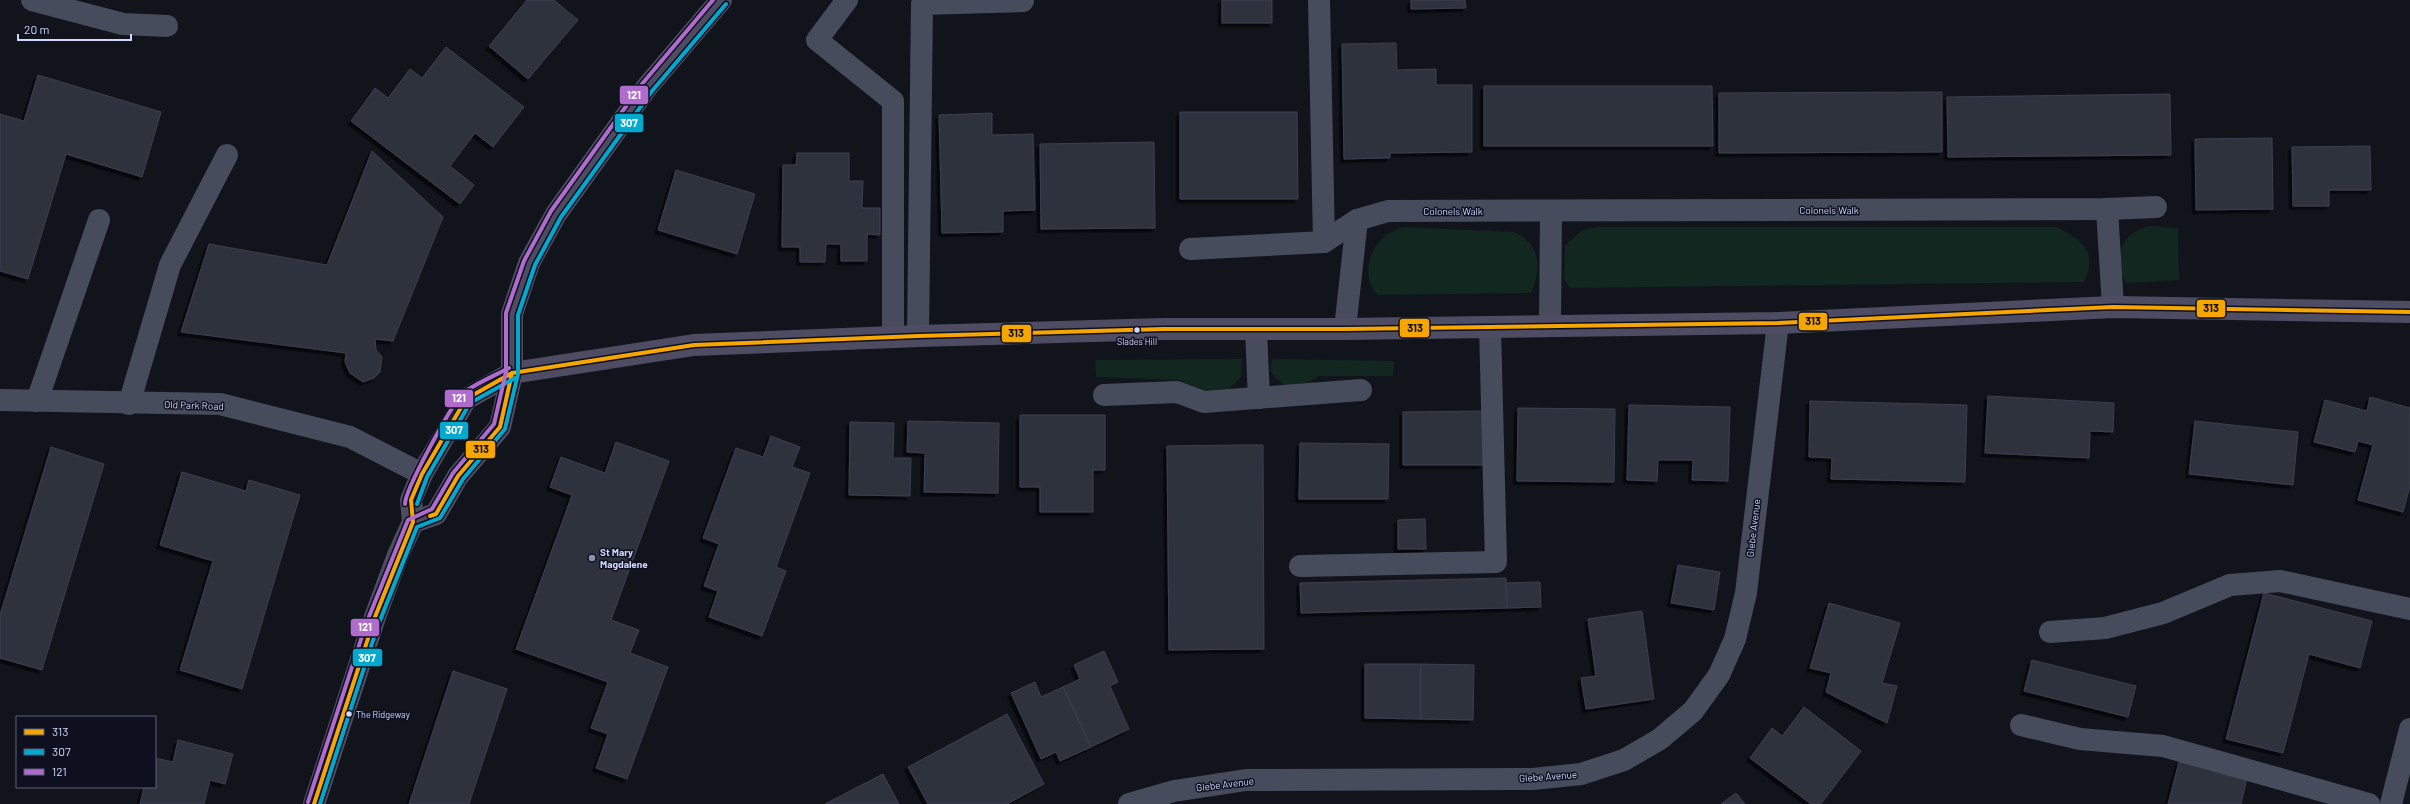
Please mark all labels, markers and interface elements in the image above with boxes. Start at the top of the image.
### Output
scale bar [18,16,131,42]
text: 20 m [24,22,50,36]
line badge: 121 [619,85,649,105]
text: 121 [627,88,641,101]
line badge: 307 [614,113,644,133]
text: 307 [620,116,638,129]
street label: Colonels Walk [1799,204,1859,216]
street label: Colonels Walk [1423,205,1483,217]
line badge: 313 [2196,299,2226,318]
text: 313 [2203,301,2219,314]
line badge: 313 [1798,312,1828,331]
text: 313 [1805,314,1821,327]
line badge: 313 [1399,318,1430,338]
text: 313 [1407,321,1423,334]
line badge: 313 [1001,324,1032,343]
marker: Slades Hill [1132,325,1142,335]
text: 313 [1008,326,1024,339]
place label: Slades Hill [1117,336,1157,347]
line badge: 121 [444,389,474,408]
text: 121 [452,391,466,404]
street label: Old Park Road [164,398,224,412]
line badge: 307 [439,421,469,440]
text: 307 [445,423,463,436]
line badge: 313 [465,440,496,459]
text: 313 [473,442,489,455]
street label: Glebe Avenue [1743,498,1763,558]
place label: St Mary Magdalene [600,546,648,570]
marker: St Mary Magdalene [587,553,597,563]
line badge: 121 [350,618,380,637]
text: 121 [358,620,372,633]
line badge: 307 [352,648,383,667]
text: 307 [358,651,376,664]
marker: The Ridgeway [344,709,354,719]
place label: The Ridgeway [356,709,410,720]
legend [16,716,156,788]
text: 313 [52,724,68,738]
text: 307 [52,744,71,758]
text: 121 [52,764,67,778]
street label: Glebe Avenue [1519,768,1577,784]
street label: Glebe Avenue [1195,774,1255,794]

